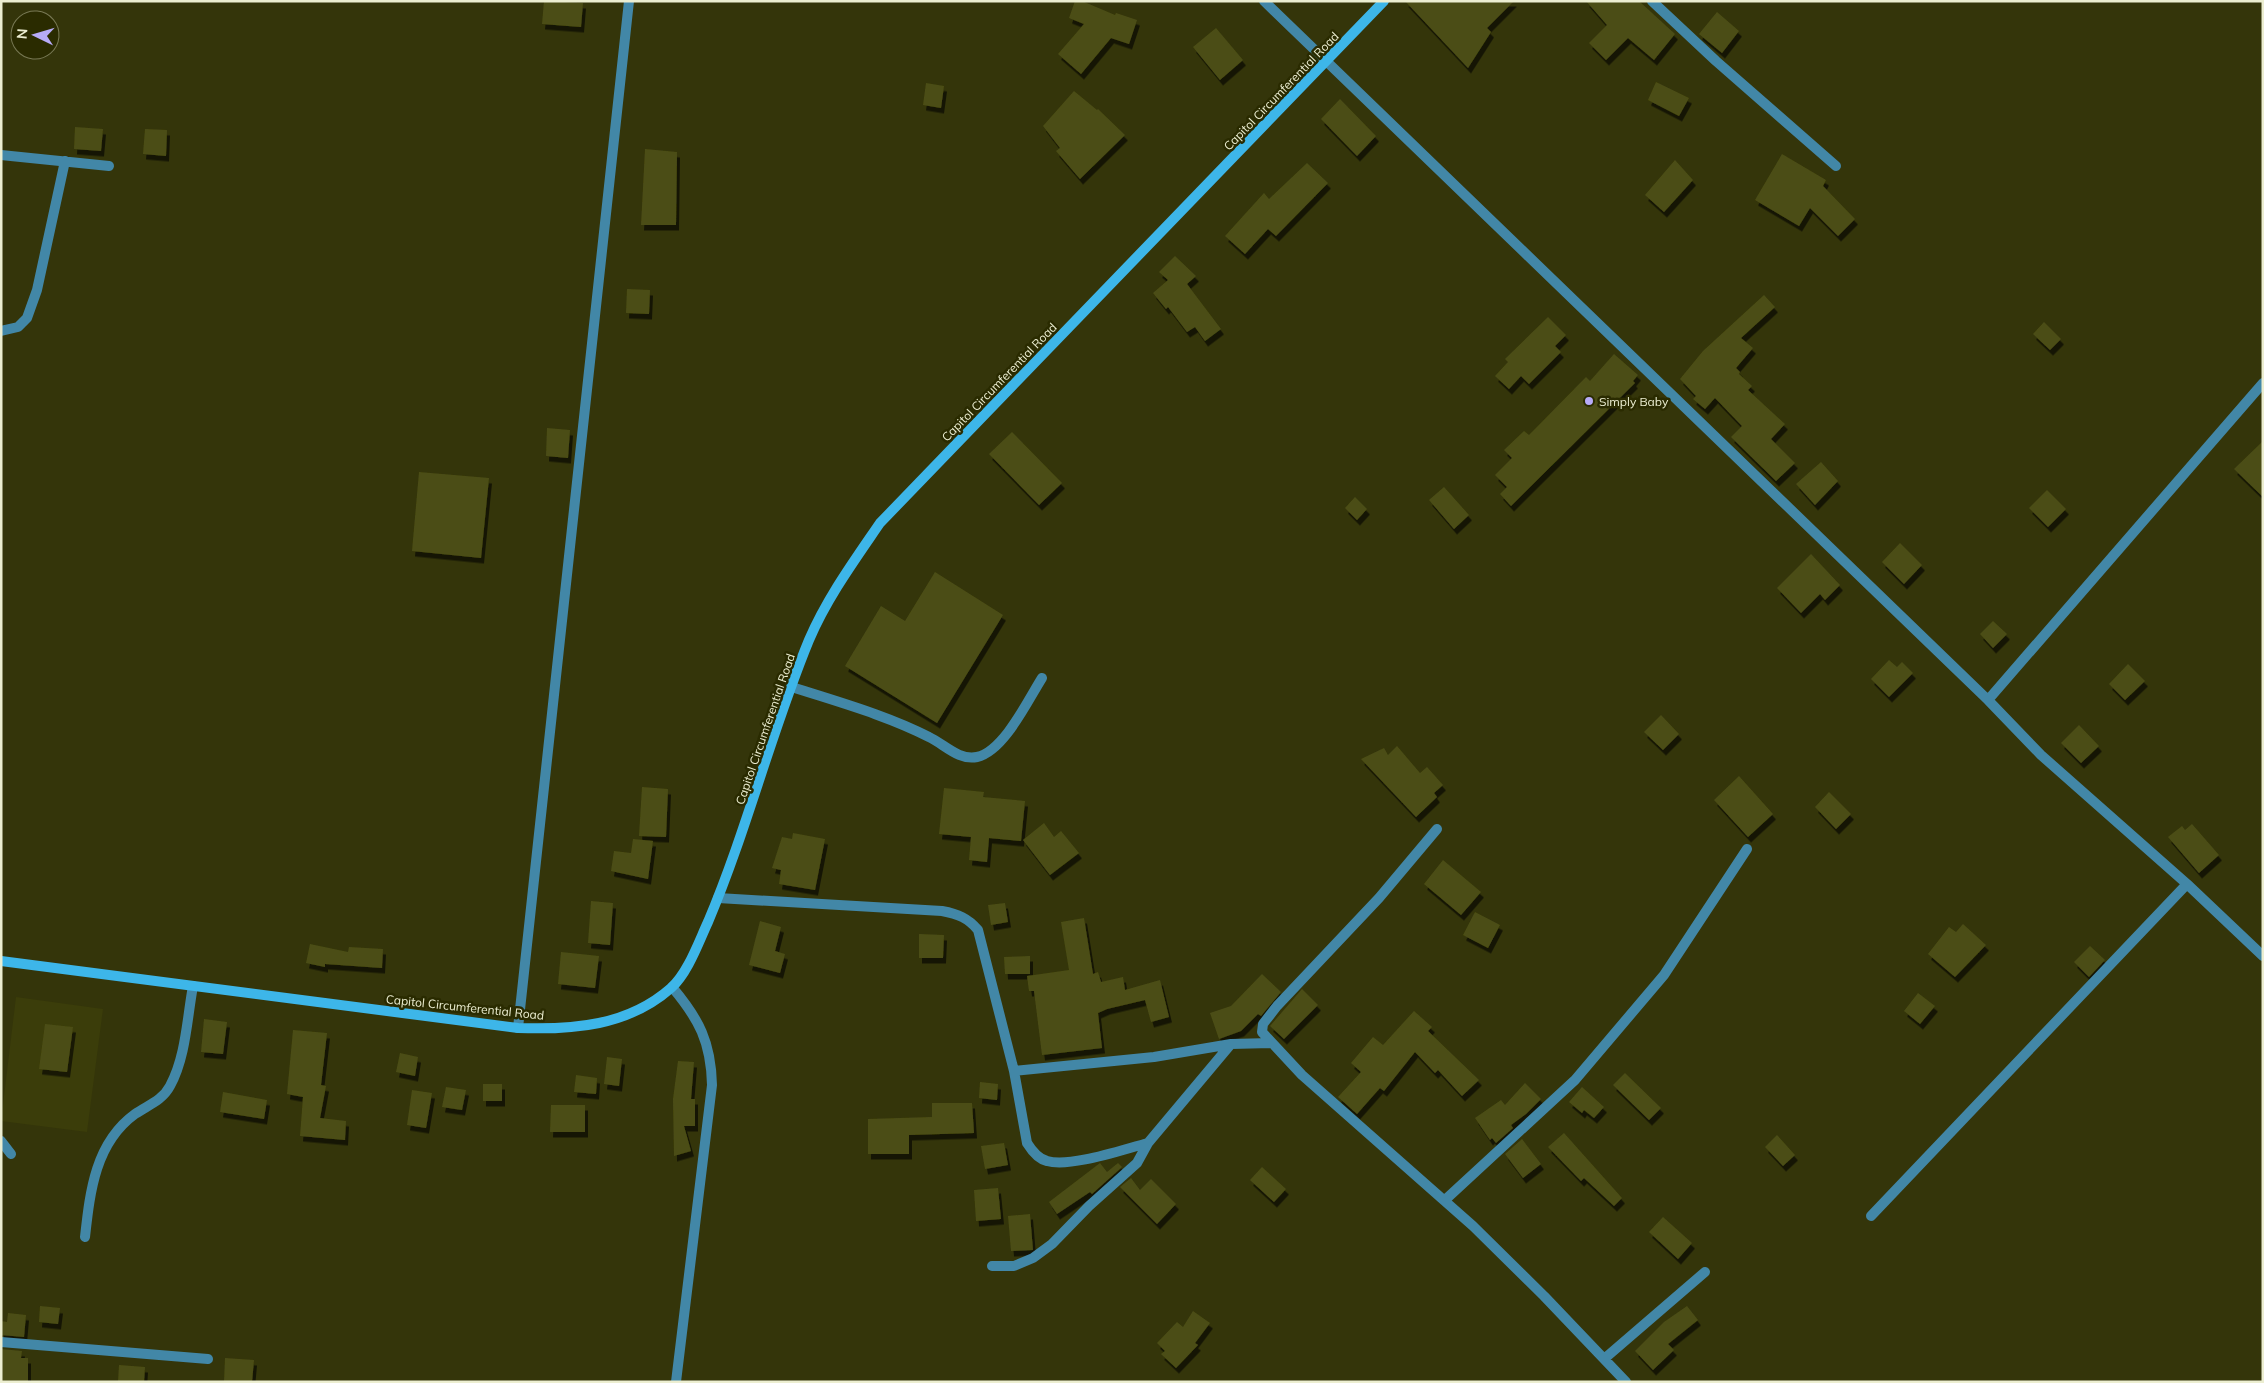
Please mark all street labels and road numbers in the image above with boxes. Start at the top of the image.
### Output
street label: Capitol Circumferential Road [1220,29,1342,153]
street label: Capitol Circumferential Road [938,320,1060,444]
street label: Capitol Circumferential Road [732,651,798,807]
street label: Capitol Circumferential Road [385,991,545,1023]

